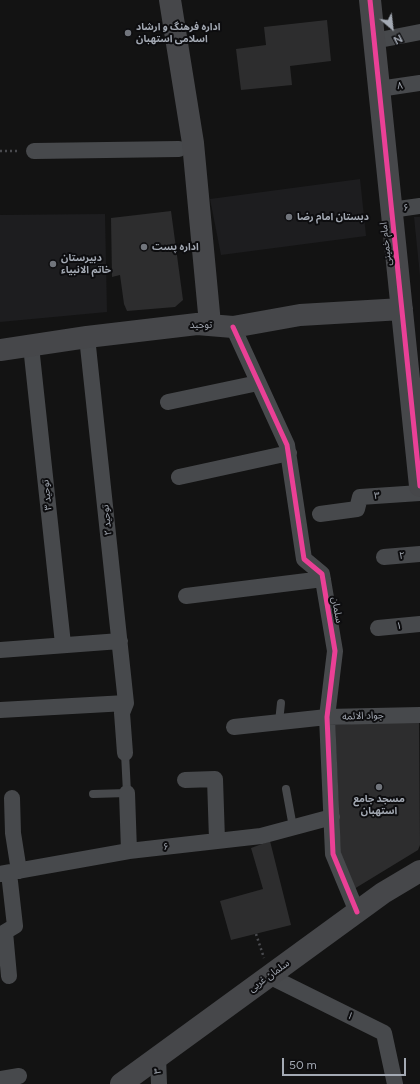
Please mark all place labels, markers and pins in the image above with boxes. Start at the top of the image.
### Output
place label: اداره فرهنگ و ارشاد اسلامی استهبان [136,21,220,44]
marker: اداره فرهنگ و ارشاد اسلامی استهبان [123,28,133,38]
place label: دبستان امام رضا [297,211,369,223]
marker: دبستان امام رضا [284,212,294,222]
place label: اداره پست [152,241,199,253]
marker: اداره پست [139,242,149,252]
place label: دبیرستان خاتم الانبیاء [61,252,111,276]
marker: دبیرستان خاتم الانبیاء [48,259,58,269]
marker: مسجد جامع استهبان [374,782,384,792]
place label: مسجد جامع استهبان [353,793,405,816]

